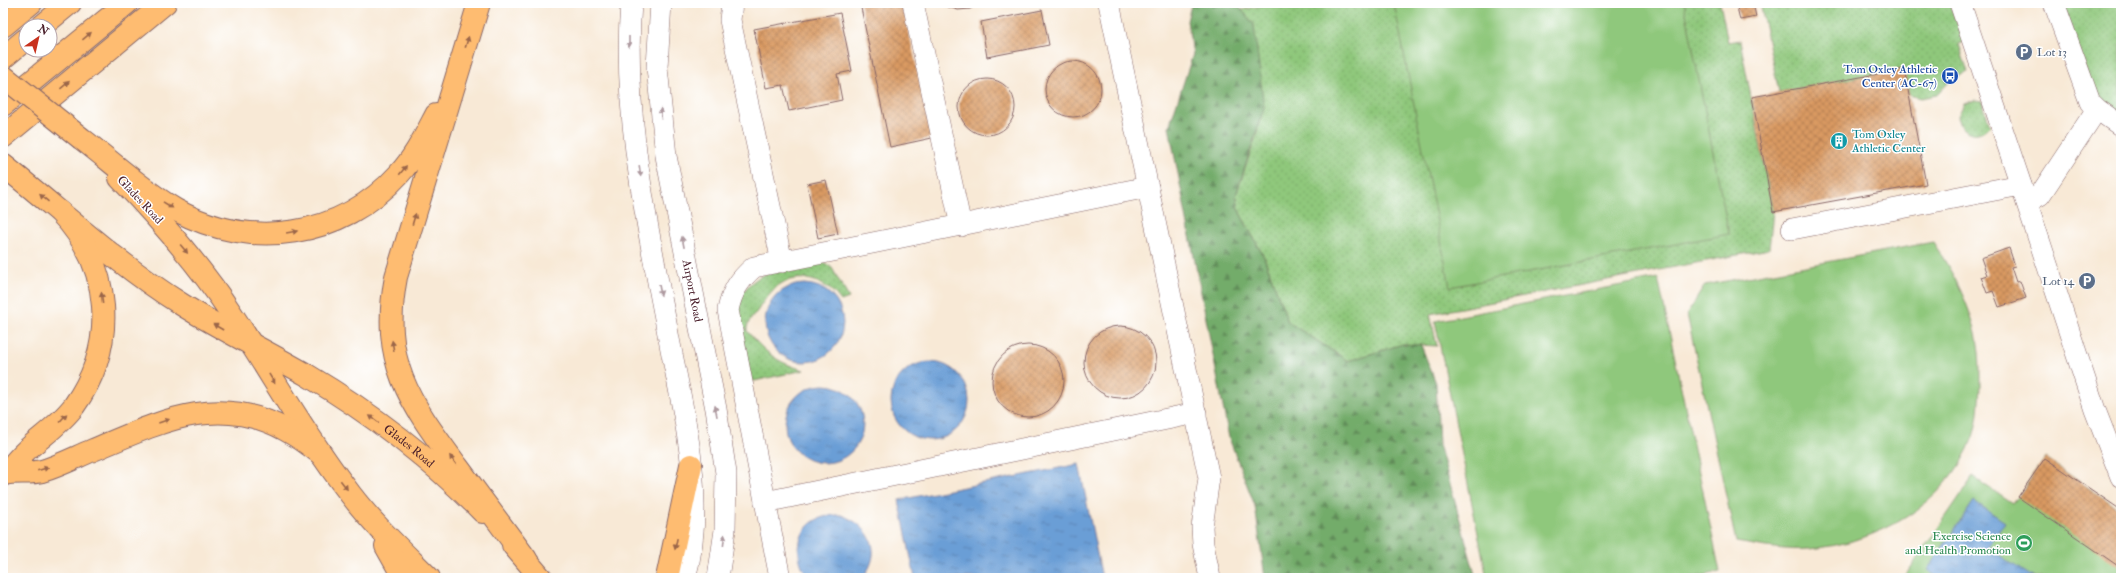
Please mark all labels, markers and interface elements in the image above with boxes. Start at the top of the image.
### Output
north arrow [18,18,58,58]
text: N [35,21,52,39]
one-way arrow [82,31,92,40]
one-way arrow [464,36,470,48]
one-way arrow [626,36,632,49]
parking icon: Lot 13 [2014,42,2034,62]
place label: Lot 13 [2037,45,2067,60]
place label: Tom Oxley Athletic Center (AC-67) [1843,62,1937,91]
bus stop icon: Tom Oxley Athletic Center (AC-67) [1940,66,1960,86]
one-way arrow [60,81,71,90]
one-way arrow [657,108,664,120]
place label: Tom Oxley Athletic Center [1851,127,1926,156]
building icon: Tom Oxley Athletic Center [1829,131,1849,151]
one-way arrow [398,164,407,175]
one-way arrow [637,165,643,177]
street label: Glades Road [114,173,166,227]
one-way arrow [39,194,49,203]
one-way arrow [163,201,173,209]
one-way arrow [411,213,417,225]
one-way arrow [286,229,298,235]
one-way arrow [680,236,686,248]
one-way arrow [180,244,189,255]
street label: Airport Road [679,257,706,323]
parking icon: Lot 14 [2077,271,2097,291]
place label: Lot 14 [2042,274,2075,289]
one-way arrow [657,284,663,296]
one-way arrow [99,292,105,304]
one-way arrow [212,323,224,330]
one-way arrow [390,340,396,352]
one-way arrow [269,373,276,385]
one-way arrow [713,404,719,417]
one-way arrow [59,413,68,423]
one-way arrow [369,415,379,423]
one-way arrow [158,417,170,423]
street label: Glades Road [381,421,438,471]
one-way arrow [448,454,457,465]
one-way arrow [37,466,50,472]
one-way arrow [340,480,348,491]
place label: Exercise Science and Health Promotion [1905,529,2011,558]
sports icon: Exercise Science and Health Promotion [2014,533,2034,553]
one-way arrow [721,534,728,546]
one-way arrow [672,538,678,551]

